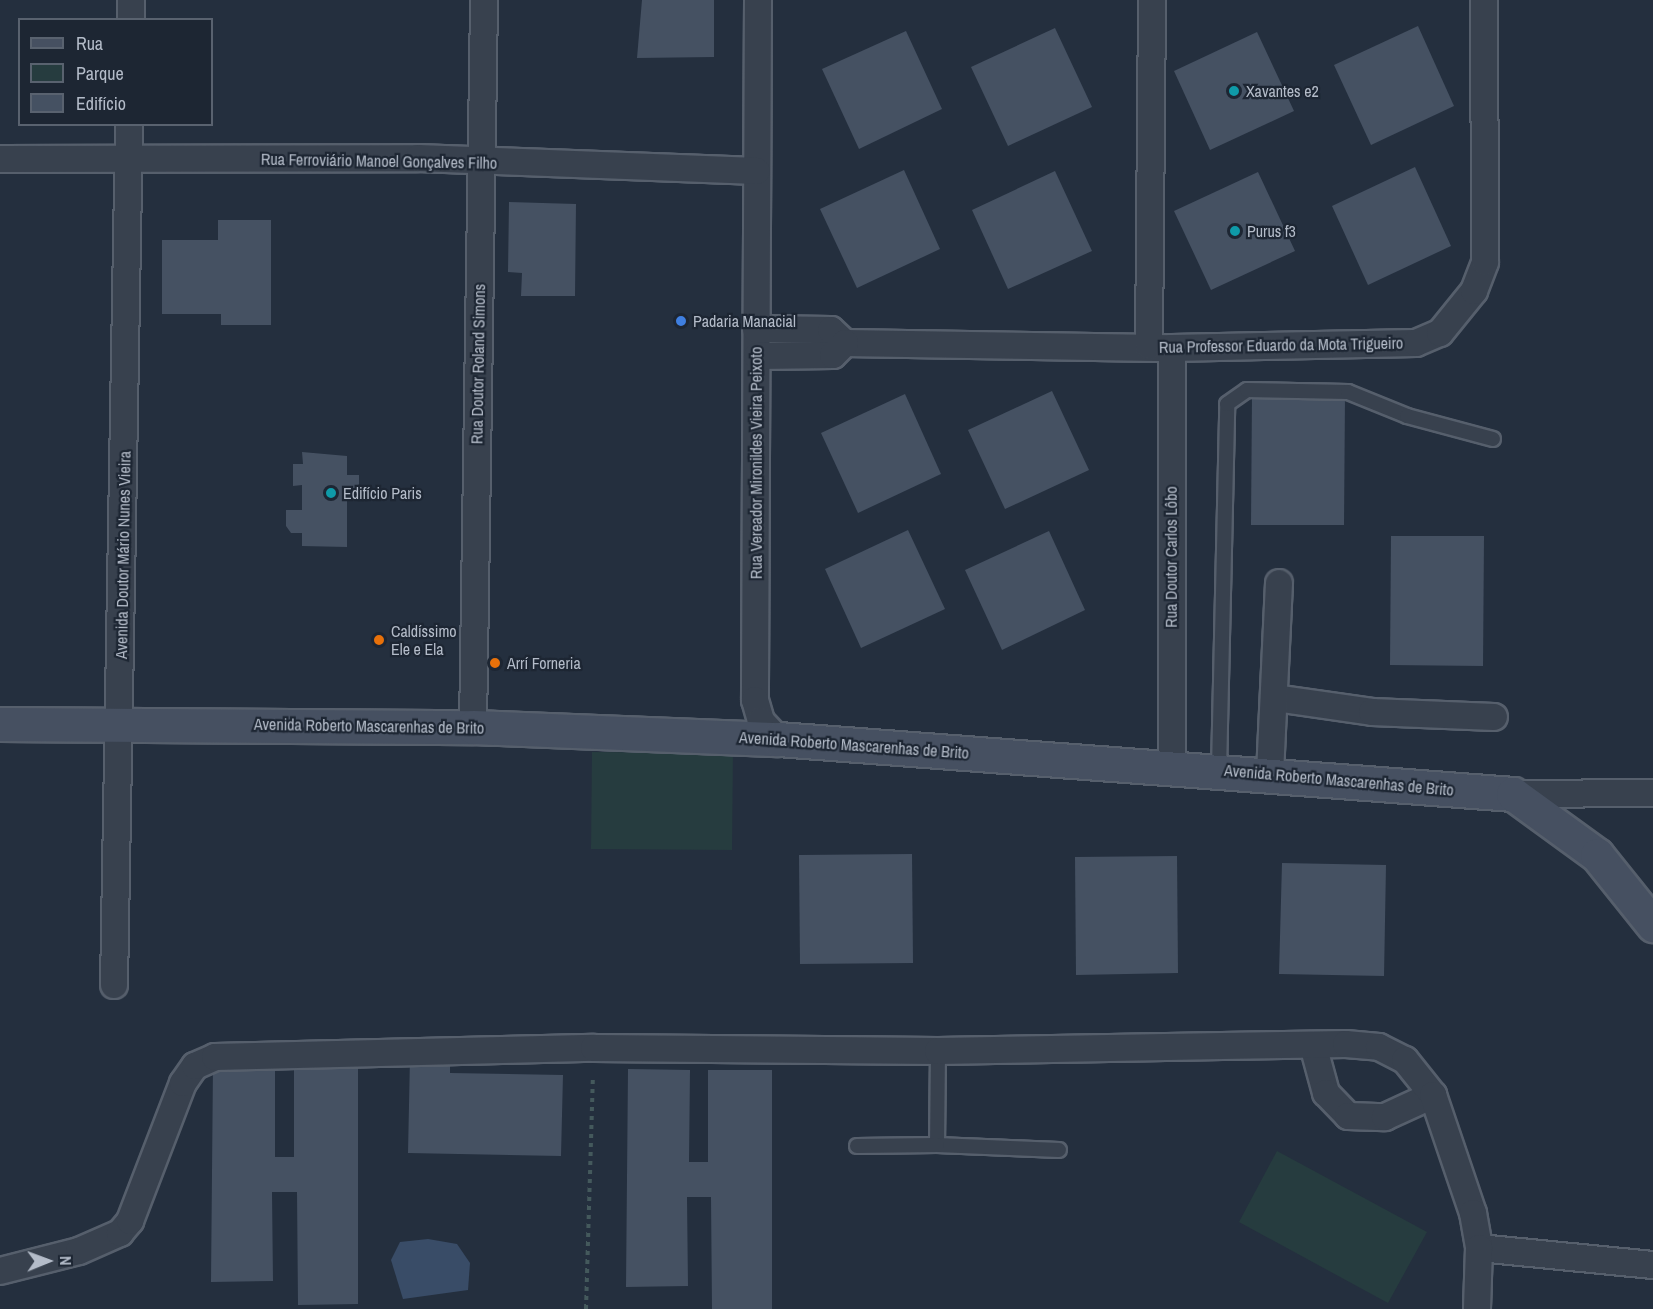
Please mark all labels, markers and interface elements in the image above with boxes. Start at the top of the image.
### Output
legend [18,18,213,126]
text: Rua [76,31,103,56]
text: Parque [76,61,124,86]
place label: Xavantes e2 [1246,81,1319,101]
marker: Xavantes e2 [1227,84,1241,98]
text: Edifício [76,91,126,116]
street label: Rua Ferroviário Manoel Gonçalves Filho [261,149,497,173]
place label: Purus f3 [1247,221,1296,241]
marker: Purus f3 [1228,224,1242,238]
street label: Rua Doutor Roland Simons [467,284,489,444]
place label: Padaria Manacial [693,311,796,331]
marker: Padaria Manacial [674,314,688,328]
street label: Rua Professor Eduardo da Mota Trigueiro [1159,333,1403,357]
street label: Rua Vereador Mironildes Vieira Peixoto [746,347,766,579]
street label: Avenida Doutor Mário Nunes Vieira [112,451,134,659]
place label: Edifício Paris [343,483,422,503]
marker: Edifício Paris [324,486,338,500]
street label: Rua Doutor Carlos Lôbo [1161,486,1181,628]
place label: Caldíssimo Ele e Ela [391,621,457,659]
marker: Caldíssimo Ele e Ela [372,633,386,647]
place label: Arrí Forneria [507,653,581,673]
marker: Arrí Forneria [488,656,502,670]
street label: Avenida Roberto Mascarenhas de Brito [254,714,484,738]
street label: Avenida Roberto Mascarenhas de Brito [738,727,970,763]
street label: Avenida Roberto Mascarenhas de Brito [1223,760,1455,800]
north arrow [18,1231,78,1291]
text: N [55,1256,77,1266]

